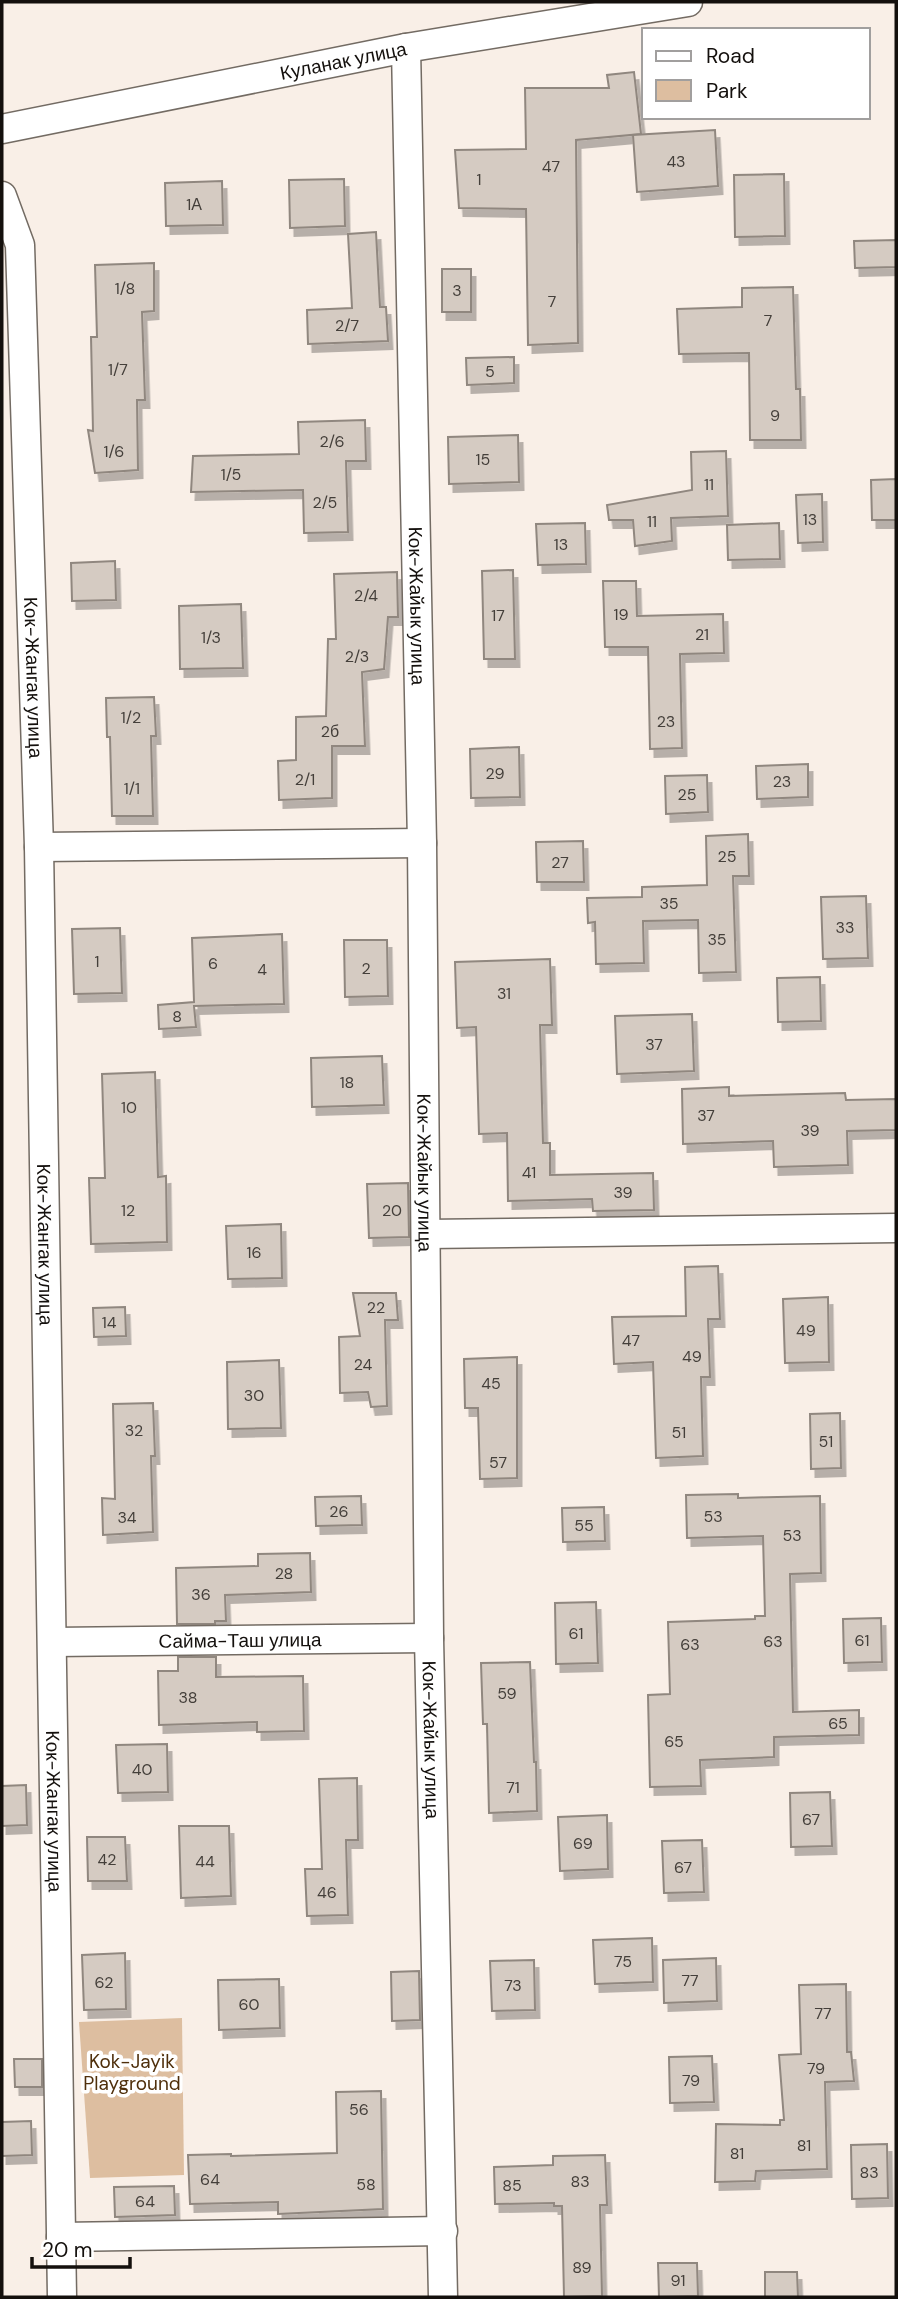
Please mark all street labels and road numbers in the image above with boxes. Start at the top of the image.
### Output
street label: Куланак улица [278,36,409,86]
street label: Кок-Жайык улица [403,526,431,686]
street label: Кок-Жангак улица [18,596,48,759]
street label: Кок-Жайык улица [411,1093,438,1253]
street label: Кок-Жангак улица [31,1163,59,1326]
street label: Сайма-Таш улица [158,1627,322,1654]
street label: Кок-Жайык улица [416,1660,445,1820]
street label: Кок-Жангак улица [40,1730,68,1893]

